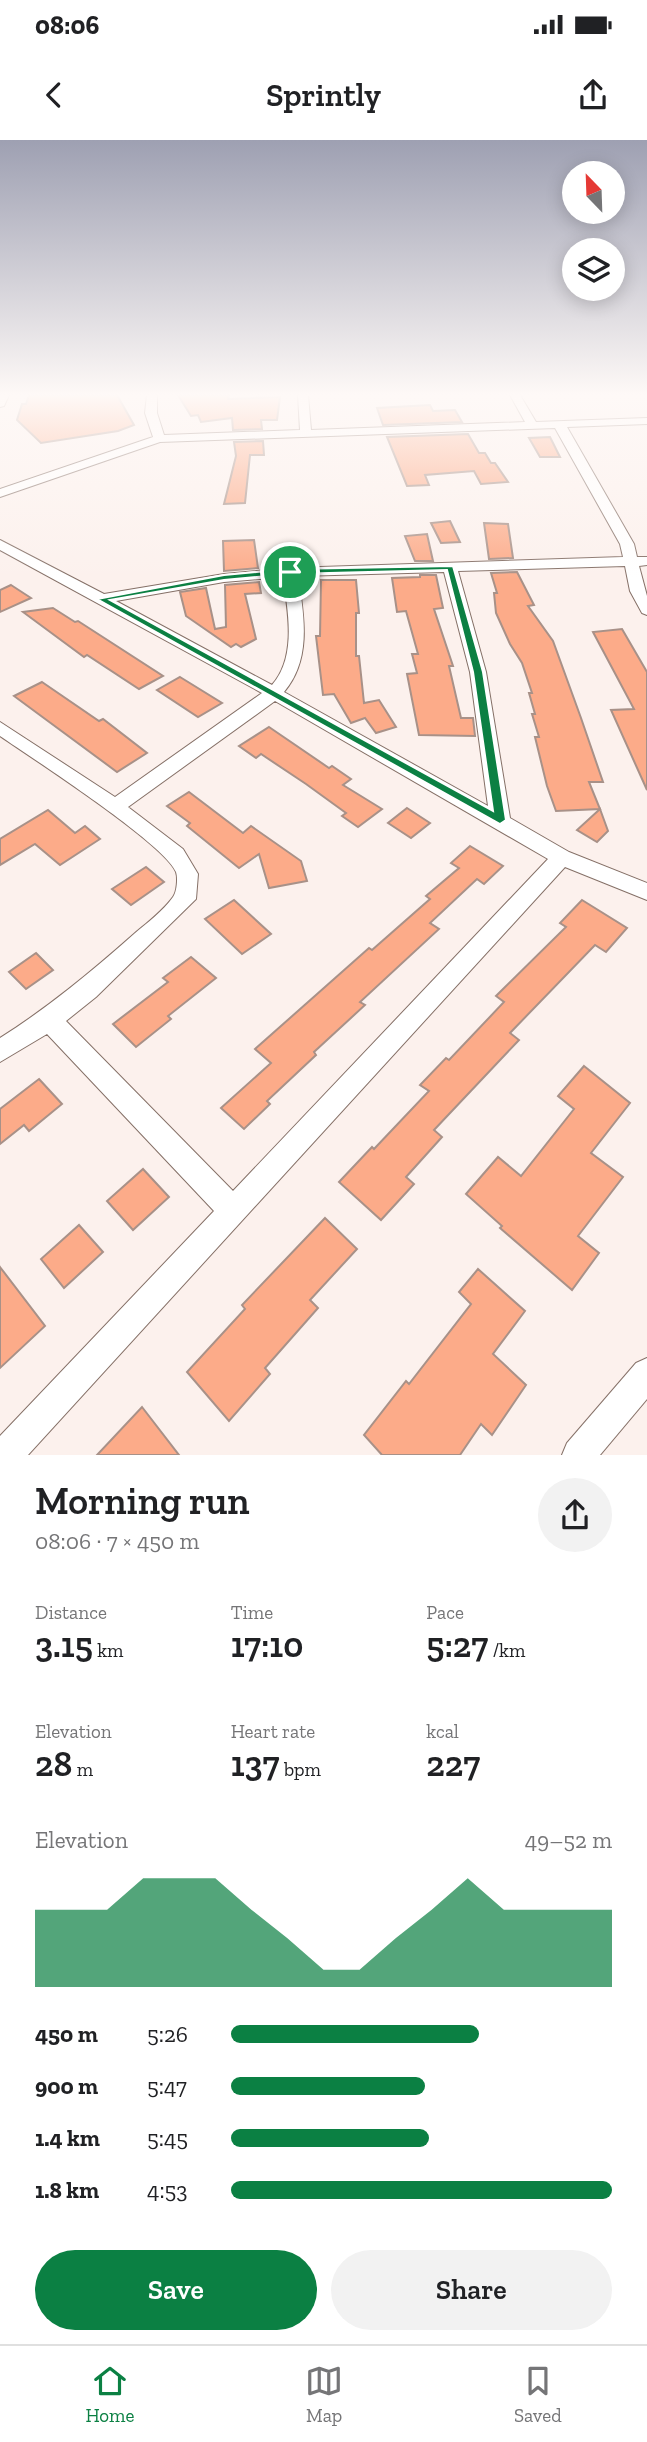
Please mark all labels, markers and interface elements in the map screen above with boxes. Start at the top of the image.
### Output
text: 08:06 [35,9,99,41]
icon: back [35,76,73,114]
text: Sprintly [266,76,381,114]
icon: share [574,76,612,114]
north arrow [562,161,625,224]
map controls [562,161,625,301]
button: layers [562,238,625,301]
pin [260,542,320,602]
icon: arrive [271,553,309,591]
text: Morning run [35,1478,250,1524]
button: share [538,1478,612,1552]
text: 08:06 · 7 × 450 m [35,1527,199,1555]
text: Distance [35,1601,107,1624]
text: Time [231,1601,273,1624]
text: Pace [426,1601,464,1624]
text: 3.15 [35,1624,93,1666]
text: 17:10 [231,1624,303,1666]
text: 5:27 [426,1624,488,1666]
text: km [93,1639,123,1662]
text: /km [488,1639,525,1662]
text: Elevation [35,1720,112,1743]
text: Heart rate [231,1720,315,1743]
text: kcal [426,1720,459,1743]
text: 28 [35,1743,72,1785]
text: 137 [231,1743,280,1785]
text: 227 [426,1743,480,1785]
text: m [72,1758,93,1781]
text: bpm [280,1758,321,1781]
text: Elevation [35,1826,128,1854]
text: 49–52 m [525,1826,612,1854]
text: 450 m [35,2020,98,2048]
text: 5:26 [147,2020,188,2048]
text: 900 m [35,2072,98,2100]
text: 5:47 [147,2072,187,2100]
text: 1.4 km [35,2124,100,2152]
text: 5:45 [147,2124,188,2152]
text: 1.8 km [35,2176,99,2204]
text: 4:53 [147,2176,188,2204]
button: Save [35,2250,317,2330]
button: Share [331,2250,612,2330]
tab: Home [85,2362,134,2427]
tab: Map [305,2362,343,2427]
tab: Saved [514,2362,562,2427]

